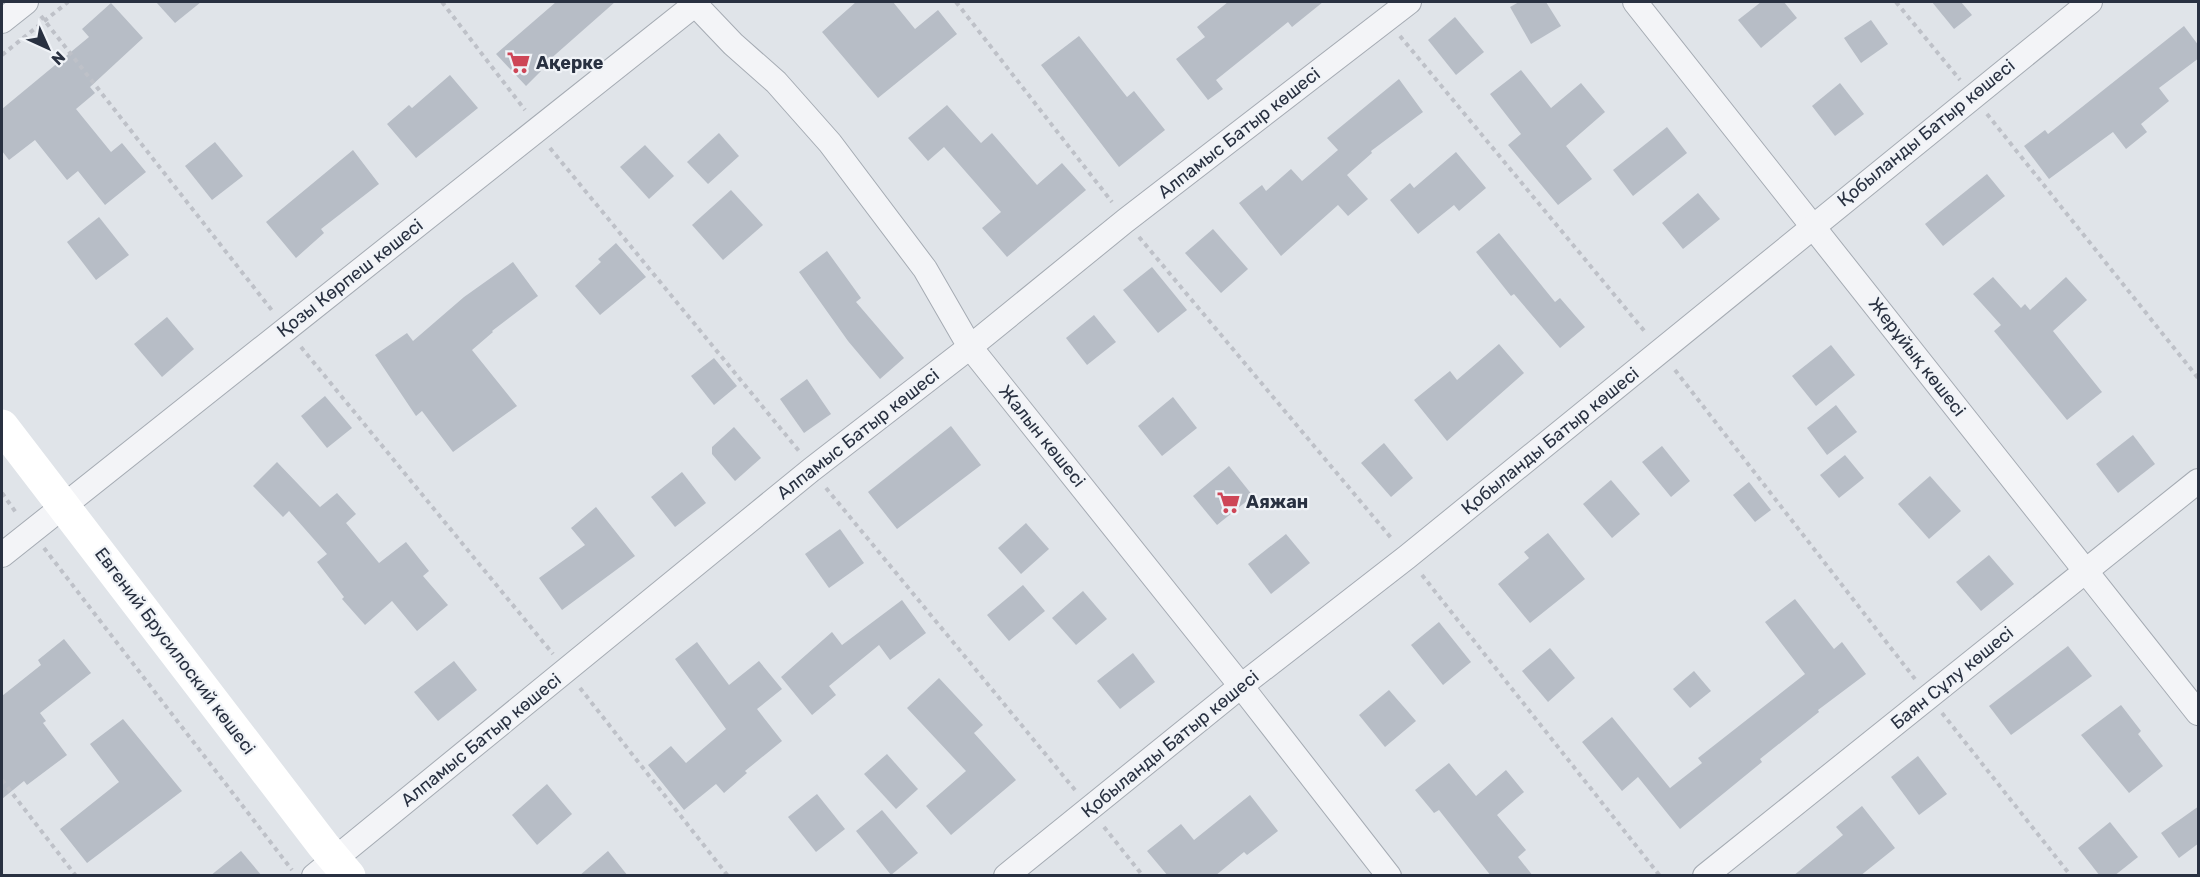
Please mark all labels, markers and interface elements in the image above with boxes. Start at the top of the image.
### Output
north arrow [18,18,78,78]
text: N [47,47,69,69]
supermarket icon: Ақерке [505,50,531,76]
place label: Ақерке [536,52,604,74]
street label: Қобыланды Батыр көшесі [1833,55,2019,211]
street label: Алпамыс Батыр көшесі [1154,63,1324,203]
street label: Қозы Көрпеш көшесі [273,214,427,342]
street label: Жерұйық көшесі [1864,293,1970,421]
street label: Қобыланды Батыр көшесі [1457,363,1643,519]
street label: Алпамыс Батыр көшесі [773,364,943,504]
street label: Жалын көшесі [994,381,1090,491]
supermarket icon: Аяжан [1215,489,1241,515]
place label: Аяжан [1246,491,1308,513]
street label: Евгений Брусилоский көшесі [90,543,260,759]
street label: Баян Сұлу көшесі [1886,622,2018,734]
street label: Қобыланды Батыр көшесі [1077,666,1263,822]
street label: Алпамыс Батыр көшесі [397,669,565,811]

